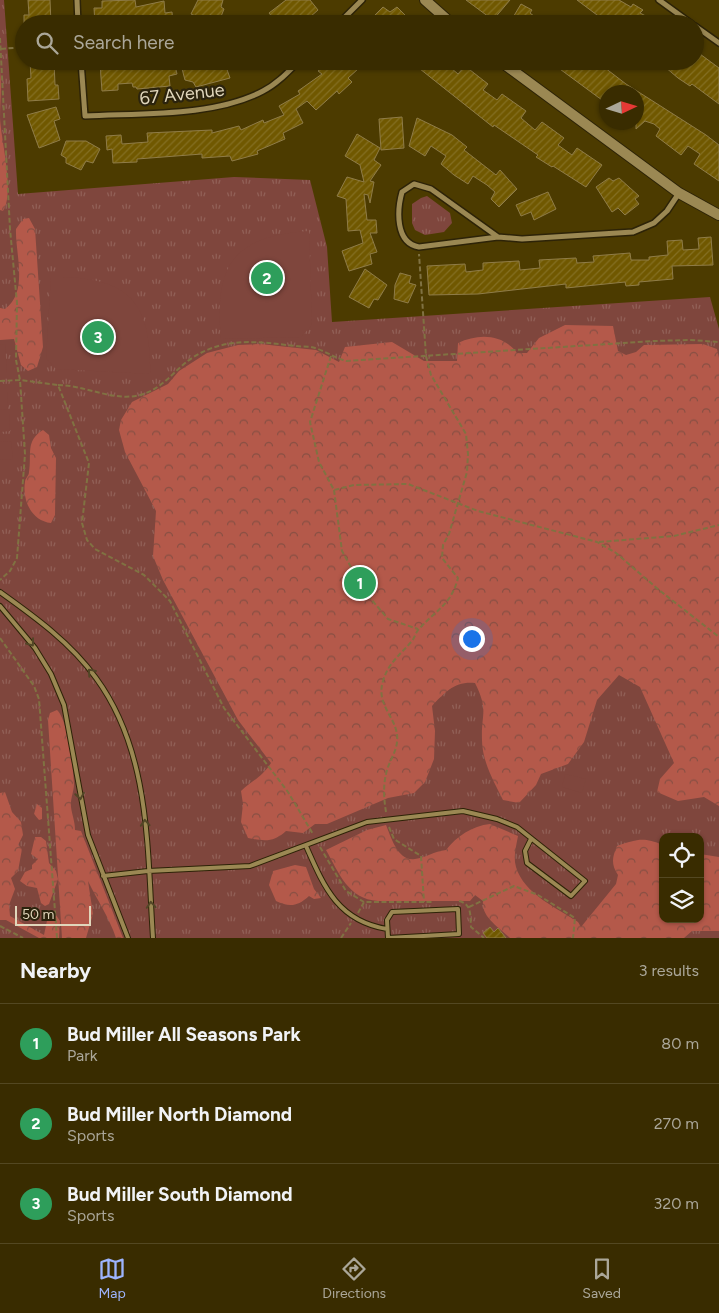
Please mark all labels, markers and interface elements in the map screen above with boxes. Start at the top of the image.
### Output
search box [15,15,704,70]
icon: search [33,29,61,57]
text: Search here [73,31,175,54]
street label: 67 Avenue [138,79,226,109]
north arrow [599,85,644,130]
pin: 2 [251,259,283,297]
pin: 3 [82,318,114,356]
pin: 1 [344,564,376,602]
your location [459,626,485,652]
one-way arrow [26,637,34,646]
one-way arrow [88,669,97,678]
one-way arrow [74,792,85,800]
one-way arrow [139,819,150,827]
map controls [659,833,704,923]
button: locate [659,833,704,878]
button: layers [659,878,704,923]
one-way arrow [145,900,156,908]
scale bar [15,903,91,926]
text: 50 m [22,906,54,923]
text: Nearby [20,958,91,983]
text: 3 results [639,961,699,980]
text: Bud Miller All Seasons Park [67,1023,301,1046]
text: 1 [33,1034,39,1053]
text: 80 m [661,1034,699,1053]
text: Park [67,1046,97,1065]
text: Bud Miller North Diamond [67,1103,292,1126]
text: 2 [31,1114,41,1133]
text: 270 m [654,1114,699,1133]
text: Sports [67,1126,114,1145]
text: Bud Miller South Diamond [67,1183,293,1206]
text: 3 [32,1194,40,1213]
text: 320 m [654,1194,699,1213]
text: Sports [67,1206,114,1225]
tab: Map [98,1255,126,1302]
tab: Directions [322,1255,386,1302]
tab: Saved [582,1255,621,1302]

